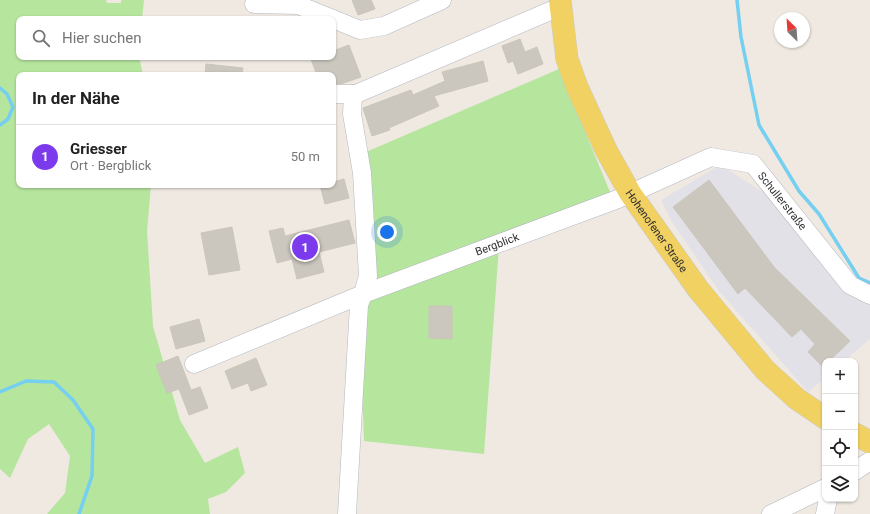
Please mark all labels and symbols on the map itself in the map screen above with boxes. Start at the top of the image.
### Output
north arrow [774,12,810,48]
street label: Schullerstraße [755,169,810,233]
street label: Hohenofener Straße [623,187,691,275]
your location [377,222,397,242]
street label: Bergblick [473,230,521,258]
pin: 1 [292,232,318,262]

